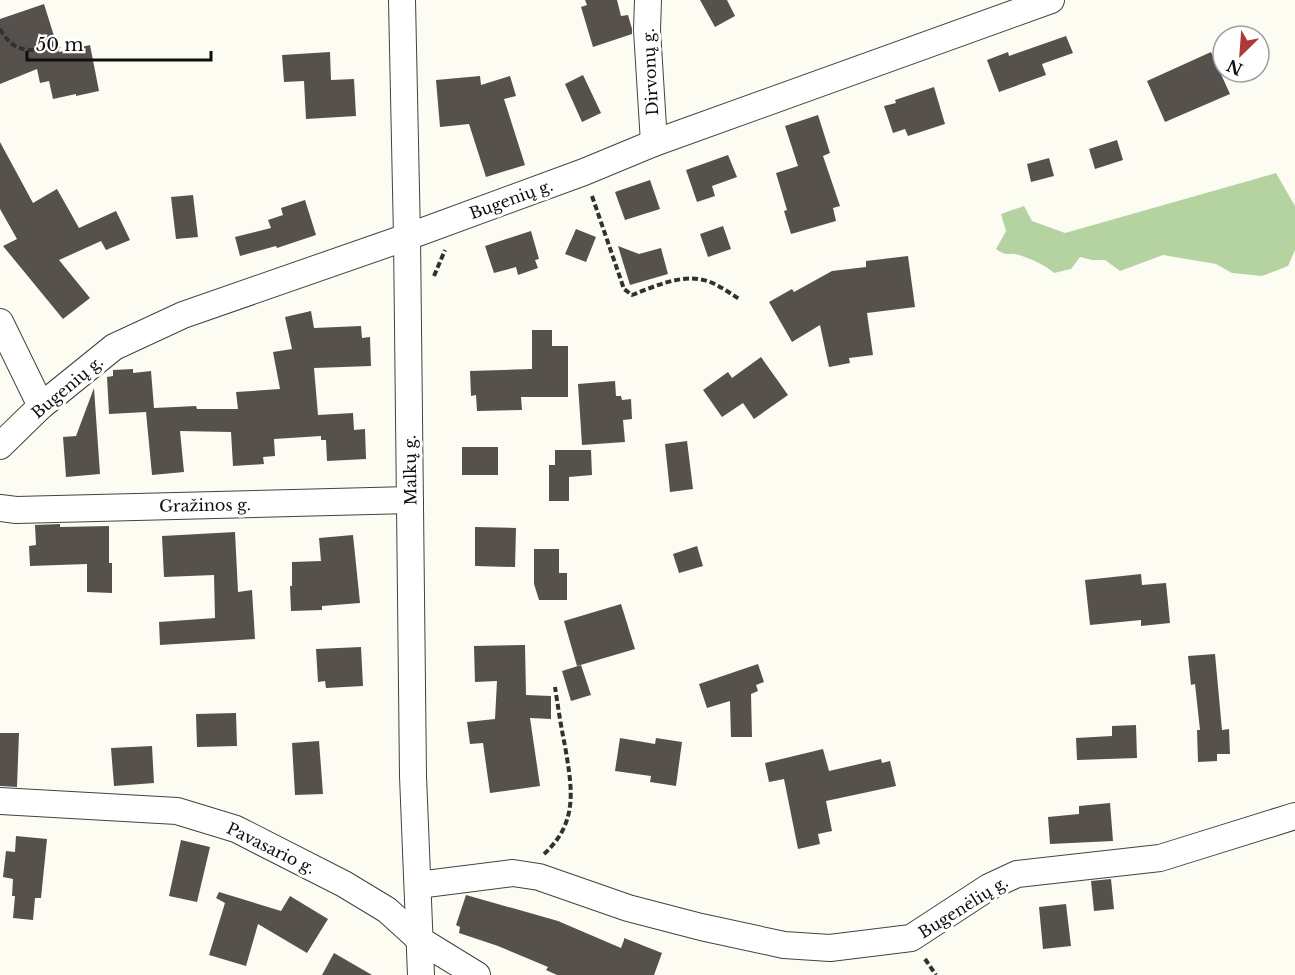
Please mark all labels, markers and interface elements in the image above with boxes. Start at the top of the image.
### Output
scale bar [27,24,212,62]
north arrow [1211,24,1271,84]
street label: Dirvonų g. [638,28,662,116]
text: 50 m [36,34,84,56]
text: N [1224,55,1246,80]
street label: Bugenių g. [467,175,555,223]
street label: Bugenių g. [27,351,107,423]
street label: Malkų g. [399,435,421,505]
street label: Gražinos g. [159,494,251,516]
street label: Pavasario g. [224,818,318,878]
street label: Bugenėlių g. [915,872,1011,942]

